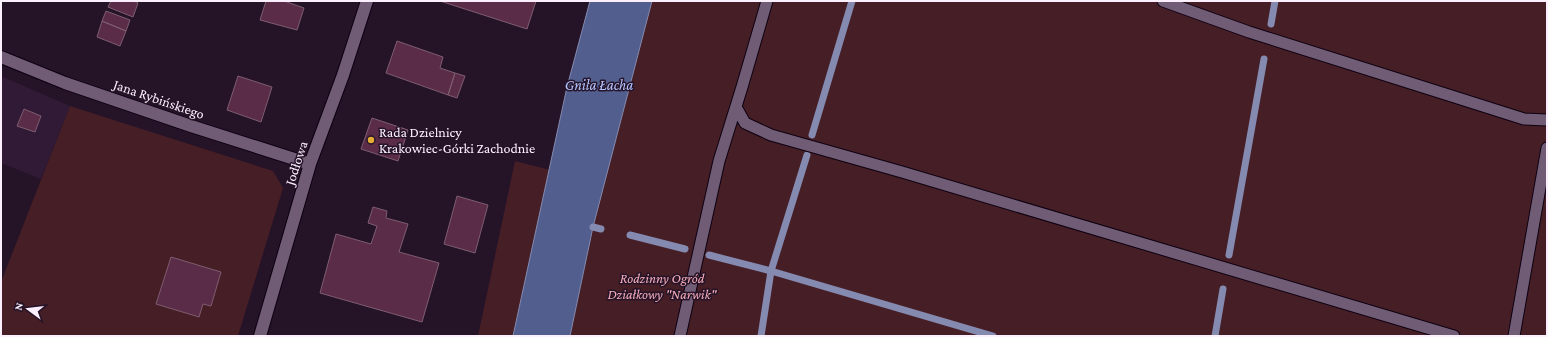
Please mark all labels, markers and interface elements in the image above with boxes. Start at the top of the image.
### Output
street label: Jana Rybińskiego [110,75,207,122]
water label: Gniła Łacha [565,77,633,93]
place label: Rada Dzielnicy Krakowiec-Górki Zachodnie [379,124,535,156]
marker: Rada Dzielnicy Krakowiec-Górki Zachodnie [366,135,376,145]
street label: Jodłowa [281,138,311,189]
park label: Rodzinny Ogród Działkowy "Narwik" [608,270,718,302]
north arrow [8,289,48,329]
text: N [12,301,25,312]

